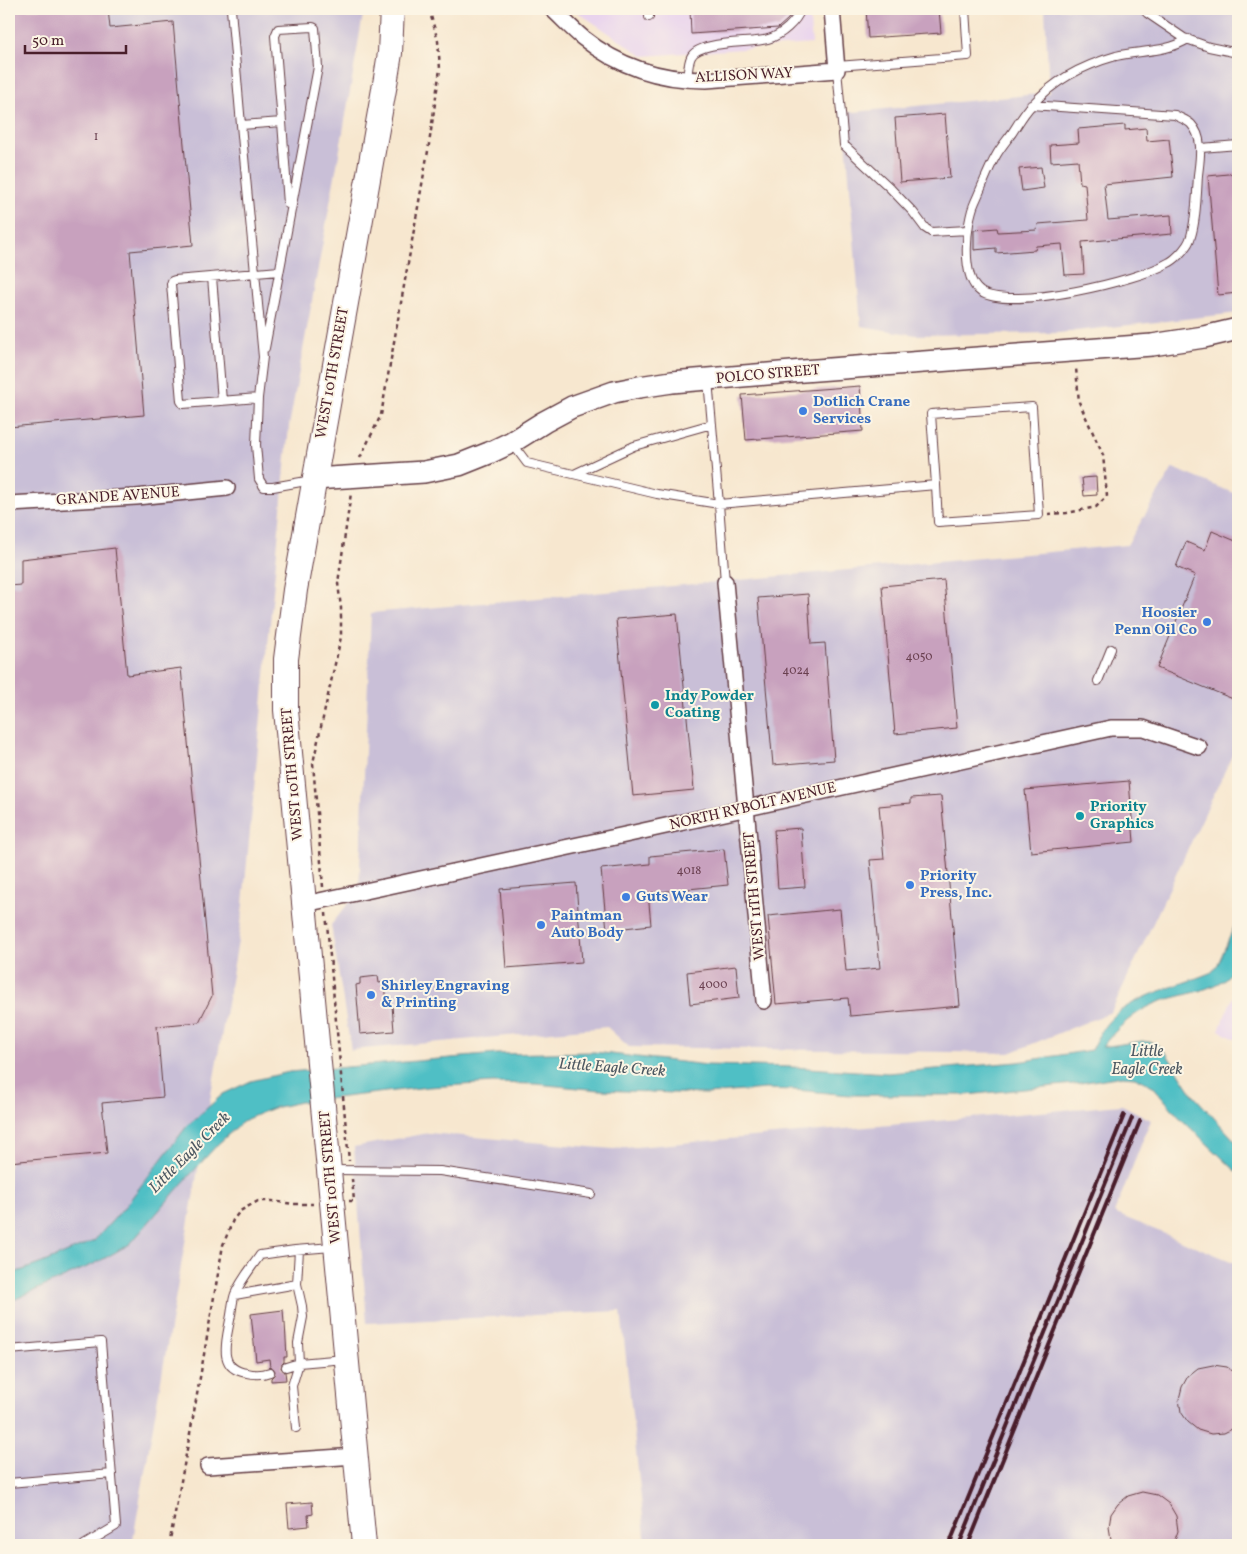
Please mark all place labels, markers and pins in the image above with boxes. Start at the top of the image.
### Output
place label: Dotlich Crane Services [813,392,911,430]
marker: Dotlich Crane Services [797,405,809,417]
place label: Hoosier Penn Oil Co [1114,603,1197,641]
marker: Hoosier Penn Oil Co [1201,616,1213,628]
place label: Indy Powder Coating [665,686,754,724]
marker: Indy Powder Coating [649,699,661,711]
place label: Priority Graphics [1090,797,1154,835]
marker: Priority Graphics [1074,810,1086,822]
place label: Priority Press, Inc. [920,866,992,904]
marker: Priority Press, Inc. [904,879,916,891]
place label: Guts Wear [636,887,708,908]
marker: Guts Wear [620,891,632,903]
place label: Paintman Auto Body [551,906,624,944]
marker: Paintman Auto Body [535,919,547,931]
place label: Shirley Engraving & Printing [381,976,510,1014]
marker: Shirley Engraving & Printing [365,989,377,1001]

